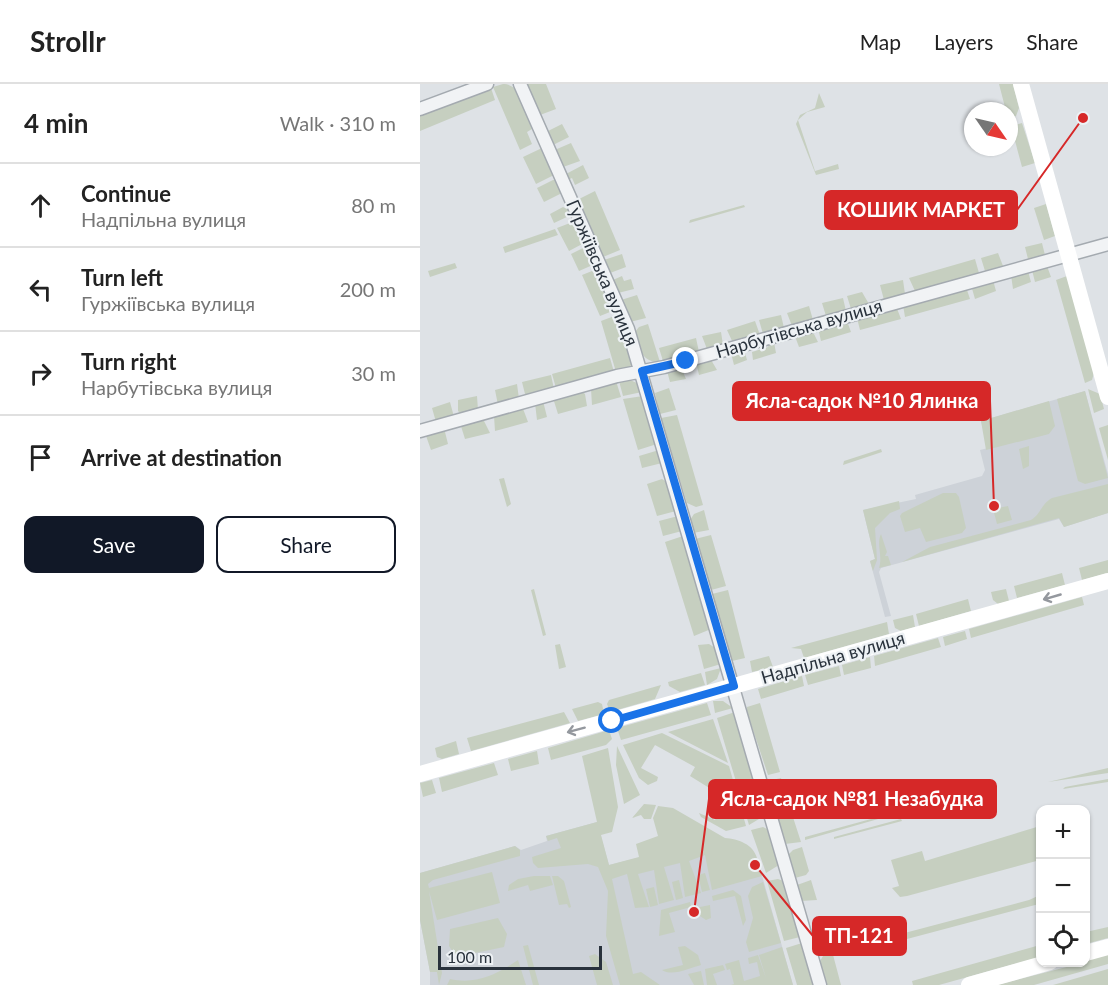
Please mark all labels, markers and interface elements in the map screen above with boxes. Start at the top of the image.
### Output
text: Strollr [30,24,106,58]
text: Map [860,29,901,54]
text: Layers [934,29,993,54]
text: Share [1026,29,1078,54]
north arrow [964,102,1018,156]
text: 4 min [24,107,88,139]
text: Walk · 310 m [280,111,396,135]
text: Continue [81,180,171,207]
icon: ahead [24,189,57,222]
callout: КОШИК МАРКЕТ [825,191,1017,229]
text: 80 m [351,193,396,217]
street label: Гуржіївська вулиця [562,196,644,349]
text: КОШИК МАРКЕТ [837,197,1005,221]
text: Надпільна вулиця [81,207,246,231]
text: Turn left [81,264,163,291]
icon: left [24,273,57,306]
text: 200 m [340,277,396,301]
text: Гуржіївська вулиця [81,291,255,315]
street label: Нарбутівська вулиця [713,294,885,362]
route end [672,347,698,373]
text: Turn right [81,348,176,375]
icon: right [24,357,57,390]
text: 30 m [351,361,396,385]
text: Нарбутівська вулиця [81,375,272,399]
callout: Ясла-садок №10 Ялинка [733,382,990,420]
text: Ясла-садок №10 Ялинка [745,388,978,412]
icon: arrive [24,441,57,474]
text: Arrive at destination [81,444,282,471]
button: Save [24,516,204,573]
button: Share [216,516,396,573]
one-way arrow [1043,592,1062,603]
street label: Надпільна вулиця [758,626,907,688]
route start [598,707,624,733]
one-way arrow [567,725,586,737]
callout: Ясла-садок №81 Незабудка [709,780,996,818]
text: Ясла-садок №81 Незабудка [719,786,984,810]
map controls [1036,805,1090,967]
button: + [1036,805,1090,859]
button: − [1036,859,1090,913]
button: locate [1036,913,1090,967]
callout: ТП-121 [813,917,906,955]
text: ТП-121 [824,923,894,947]
scale bar [438,943,602,970]
text: 100 m [447,947,492,966]

